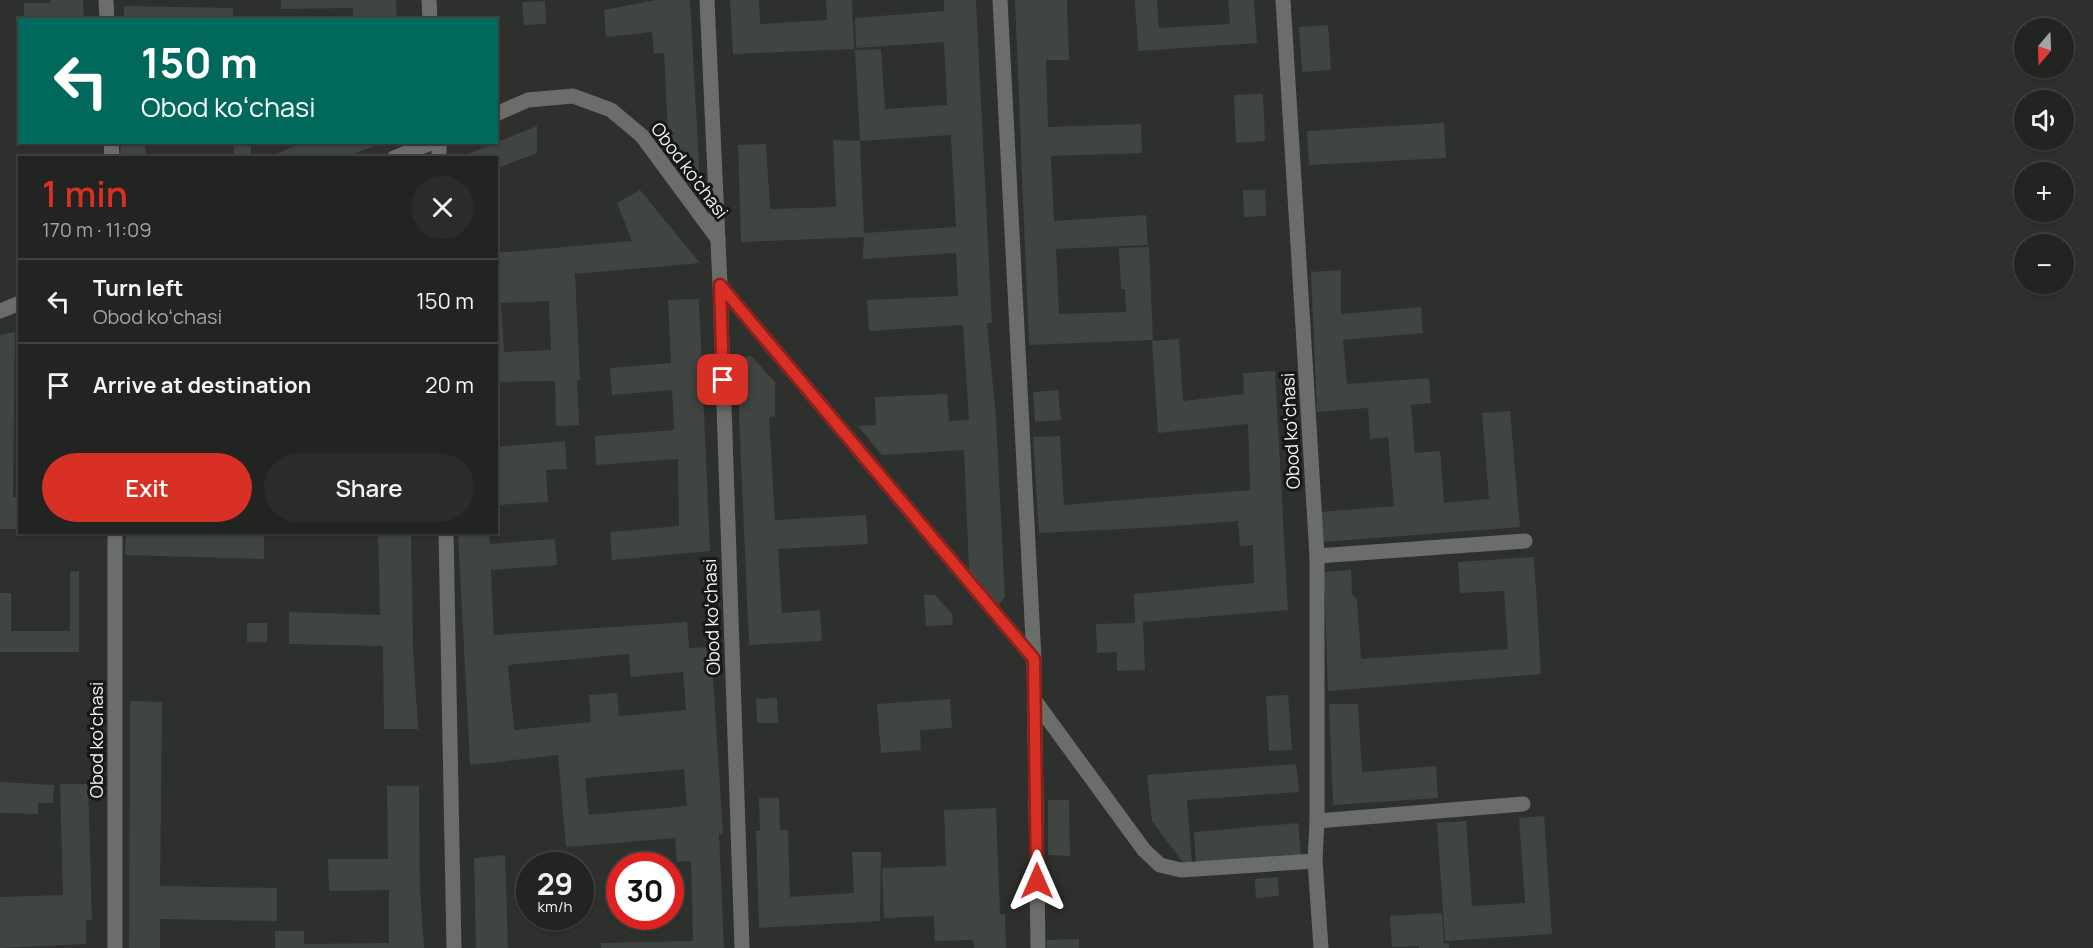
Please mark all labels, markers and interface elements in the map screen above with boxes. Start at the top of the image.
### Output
north arrow [2014,18,2074,78]
map controls [2014,18,2074,294]
text: 150 m [141,33,258,91]
icon: left [42,42,120,120]
text: Obod koʻchasi [141,88,315,125]
button: sound [2014,90,2074,150]
street label: Obod ko'chasi [646,117,734,223]
button: + [2014,162,2074,222]
text: 1 min [42,169,128,218]
button: close [411,176,474,239]
text: 170 m · 11:09 [42,216,152,243]
button: − [2014,234,2074,294]
text: Turn left [93,273,183,303]
icon: left [42,285,75,318]
text: 150 m [416,286,474,316]
text: Obod koʻchasi [93,303,222,330]
pin [697,354,748,405]
icon: arrive [706,363,739,396]
icon: arrive [42,369,75,402]
text: Arrive at destination [93,370,311,400]
text: 20 m [425,370,474,400]
street label: Obod koʻchasi [1275,372,1305,490]
button: Exit [42,453,252,522]
button: Share [264,453,474,522]
street label: Obod koʻchasi [697,558,725,676]
street label: Obod koʻchasi [84,682,108,798]
position arrow [1005,849,1069,913]
speed limit sign: 30 [606,852,684,930]
text: 29 [537,863,573,904]
text: km/h [538,896,572,917]

